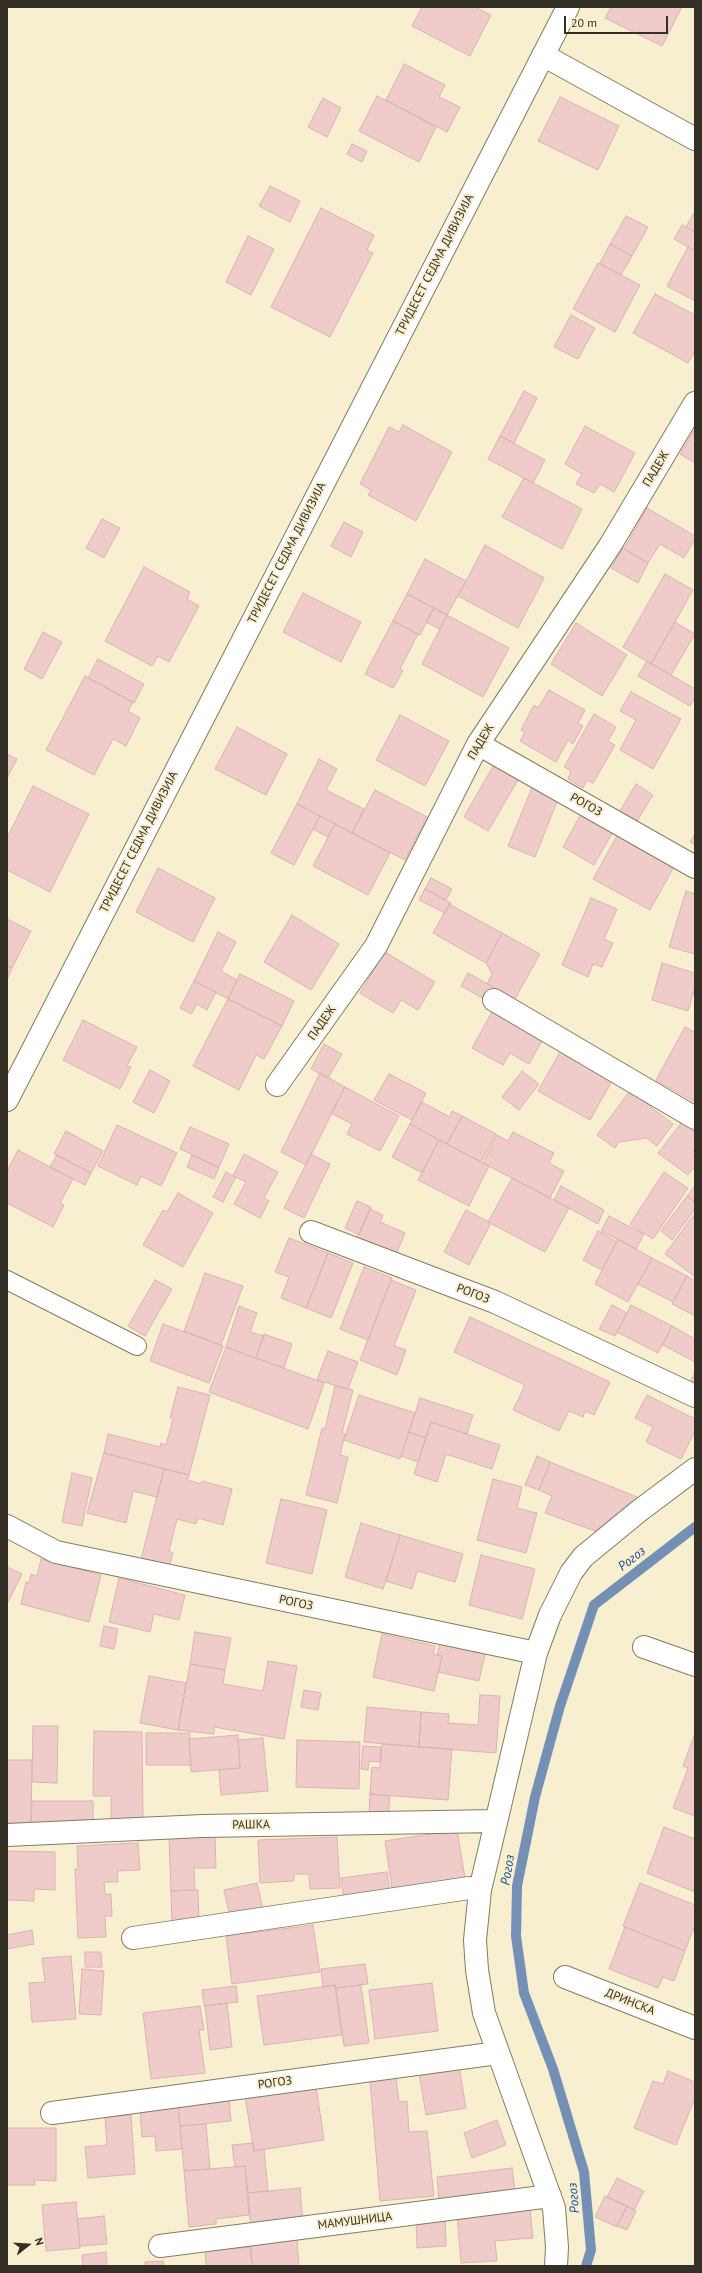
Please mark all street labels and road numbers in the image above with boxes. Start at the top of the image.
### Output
street label: ТРИДЕСЕТ СЕДМА ДИВИЗИЈА [393,192,477,338]
street label: ПАДЕЖ [640,449,672,489]
street label: ТРИДЕСЕТ СЕДМА ДИВИЗИЈА [245,480,329,626]
street label: ПАДЕЖ [465,722,497,762]
street label: ТРИДЕСЕТ СЕДМА ДИВИЗИЈА [97,769,181,915]
street label: РОГОЗ [567,790,605,820]
street label: ПАДЕЖ [305,1003,339,1043]
street label: РОГОЗ [454,1281,492,1307]
street label: РОГОЗ [278,1592,314,1614]
street label: РАШКА [232,1817,270,1833]
street label: ДРИНСКА [603,1986,657,2018]
street label: РОГОЗ [257,2073,293,2093]
street label: МАМУШНИЦА [317,2209,393,2233]

